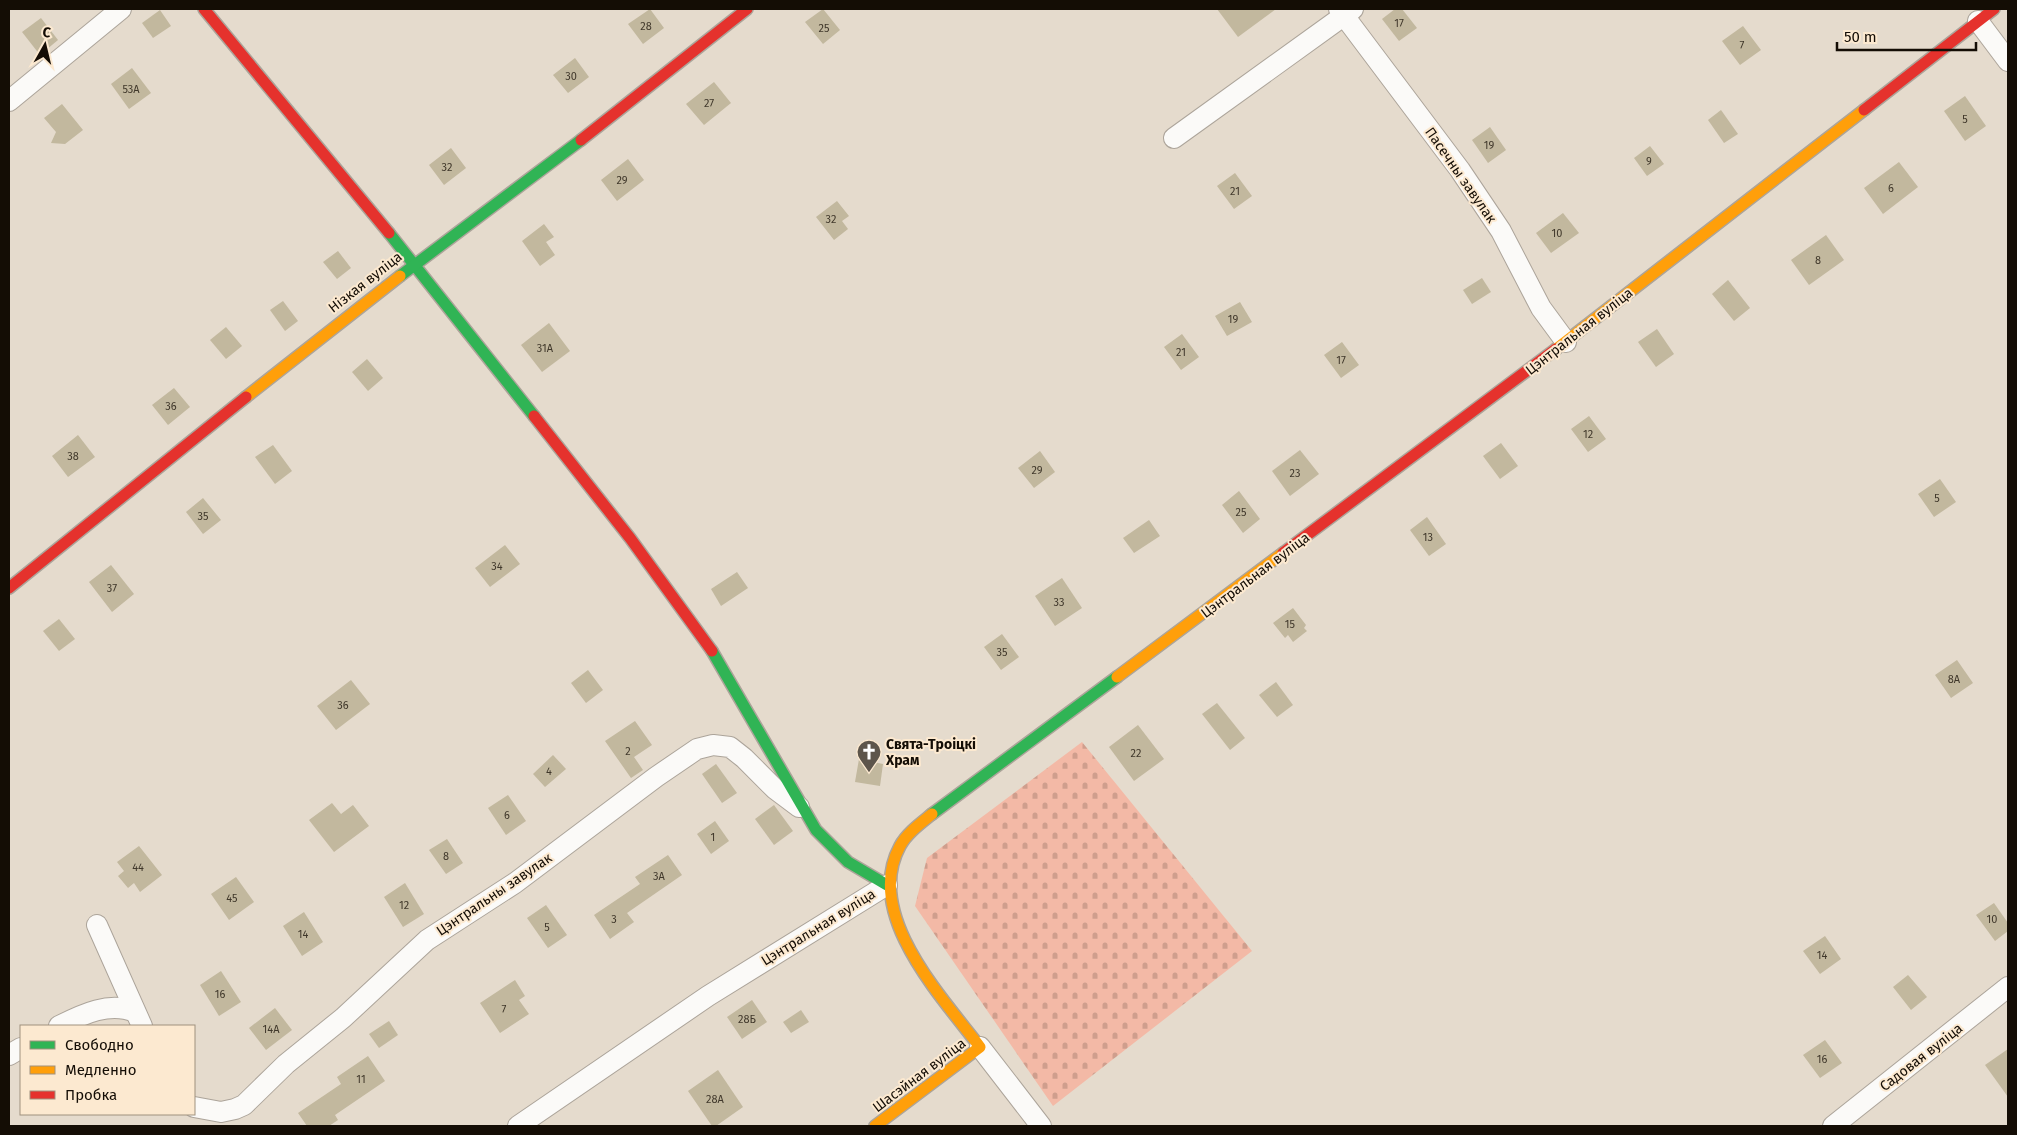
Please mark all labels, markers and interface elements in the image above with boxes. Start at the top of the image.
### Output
house number: 17 [1394,17,1404,30]
north arrow [20,20,70,70]
house number: 28 [640,20,652,33]
scale bar [1837,20,1976,52]
house number: 25 [819,22,830,35]
text: С [42,24,52,42]
text: 50 m [1844,28,1877,46]
house number: 7 [1740,39,1745,52]
house number: 30 [565,70,577,83]
house number: 53А [122,83,140,96]
house number: 27 [704,97,714,110]
house number: 5 [1962,113,1968,126]
street label: Пасечны завулак [1421,124,1500,227]
house number: 19 [1484,139,1494,152]
house number: 9 [1646,155,1652,168]
house number: 32 [442,161,452,174]
house number: 29 [616,174,628,187]
house number: 6 [1888,182,1894,195]
house number: 21 [1230,185,1240,198]
house number: 32 [826,213,836,226]
house number: 10 [1552,227,1562,240]
street label: Нізкая вуліца [325,248,406,316]
house number: 8 [1815,254,1821,267]
street label: Цэнтральная вуліца [1522,284,1636,379]
house number: 19 [1228,313,1238,326]
house number: 31А [537,342,554,355]
house number: 21 [1176,346,1186,359]
house number: 17 [1336,354,1346,367]
house number: 36 [165,400,177,413]
house number: 12 [1583,428,1593,441]
house number: 38 [67,450,79,463]
house number: 29 [1031,464,1043,477]
house number: 23 [1290,467,1300,480]
house number: 5 [1934,492,1940,505]
house number: 25 [1236,506,1247,519]
house number: 35 [198,510,209,523]
street label: Цэнтральная вуліца [1198,529,1313,622]
house number: 13 [1423,531,1433,544]
house number: 34 [491,560,503,573]
house number: 37 [107,582,117,595]
house number: 33 [1054,596,1064,609]
house number: 15 [1285,618,1296,631]
house number: 35 [997,646,1008,659]
house number: 8А [1948,673,1961,686]
house number: 36 [337,699,349,712]
place label: Свята-Троіцкі Храм [885,736,976,769]
church icon: Свята-Троіцкі Храм [856,739,882,773]
house number: 2 [625,745,631,758]
house number: 22 [1131,747,1141,760]
house number: 4 [546,765,552,778]
house number: 6 [504,809,510,822]
house number: 1 [711,831,715,844]
street label: Цэнтральны завулак [433,849,556,939]
house number: 8 [443,850,449,863]
house number: 44 [132,861,144,874]
house number: 3А [653,870,666,883]
street label: Цэнтральная вуліца [758,885,878,969]
house number: 45 [226,892,238,905]
house number: 12 [399,899,409,912]
house number: 3 [611,913,617,926]
house number: 10 [1987,913,1997,926]
house number: 5 [544,921,550,934]
house number: 14 [298,928,308,941]
house number: 14 [1817,949,1827,962]
house number: 16 [215,988,225,1001]
house number: 7 [502,1003,507,1016]
house number: 28Б [738,1013,757,1026]
street label: Садовая вуліца [1877,1020,1966,1095]
house number: 14А [263,1023,280,1036]
legend [20,1025,195,1115]
street label: Шасэйная вуліца [869,1035,969,1116]
text: Свободно [65,1036,134,1054]
house number: 16 [1817,1053,1827,1066]
text: Медленно [65,1061,137,1079]
house number: 11 [356,1073,366,1086]
text: Пробка [65,1086,117,1104]
house number: 28А [706,1093,725,1106]

